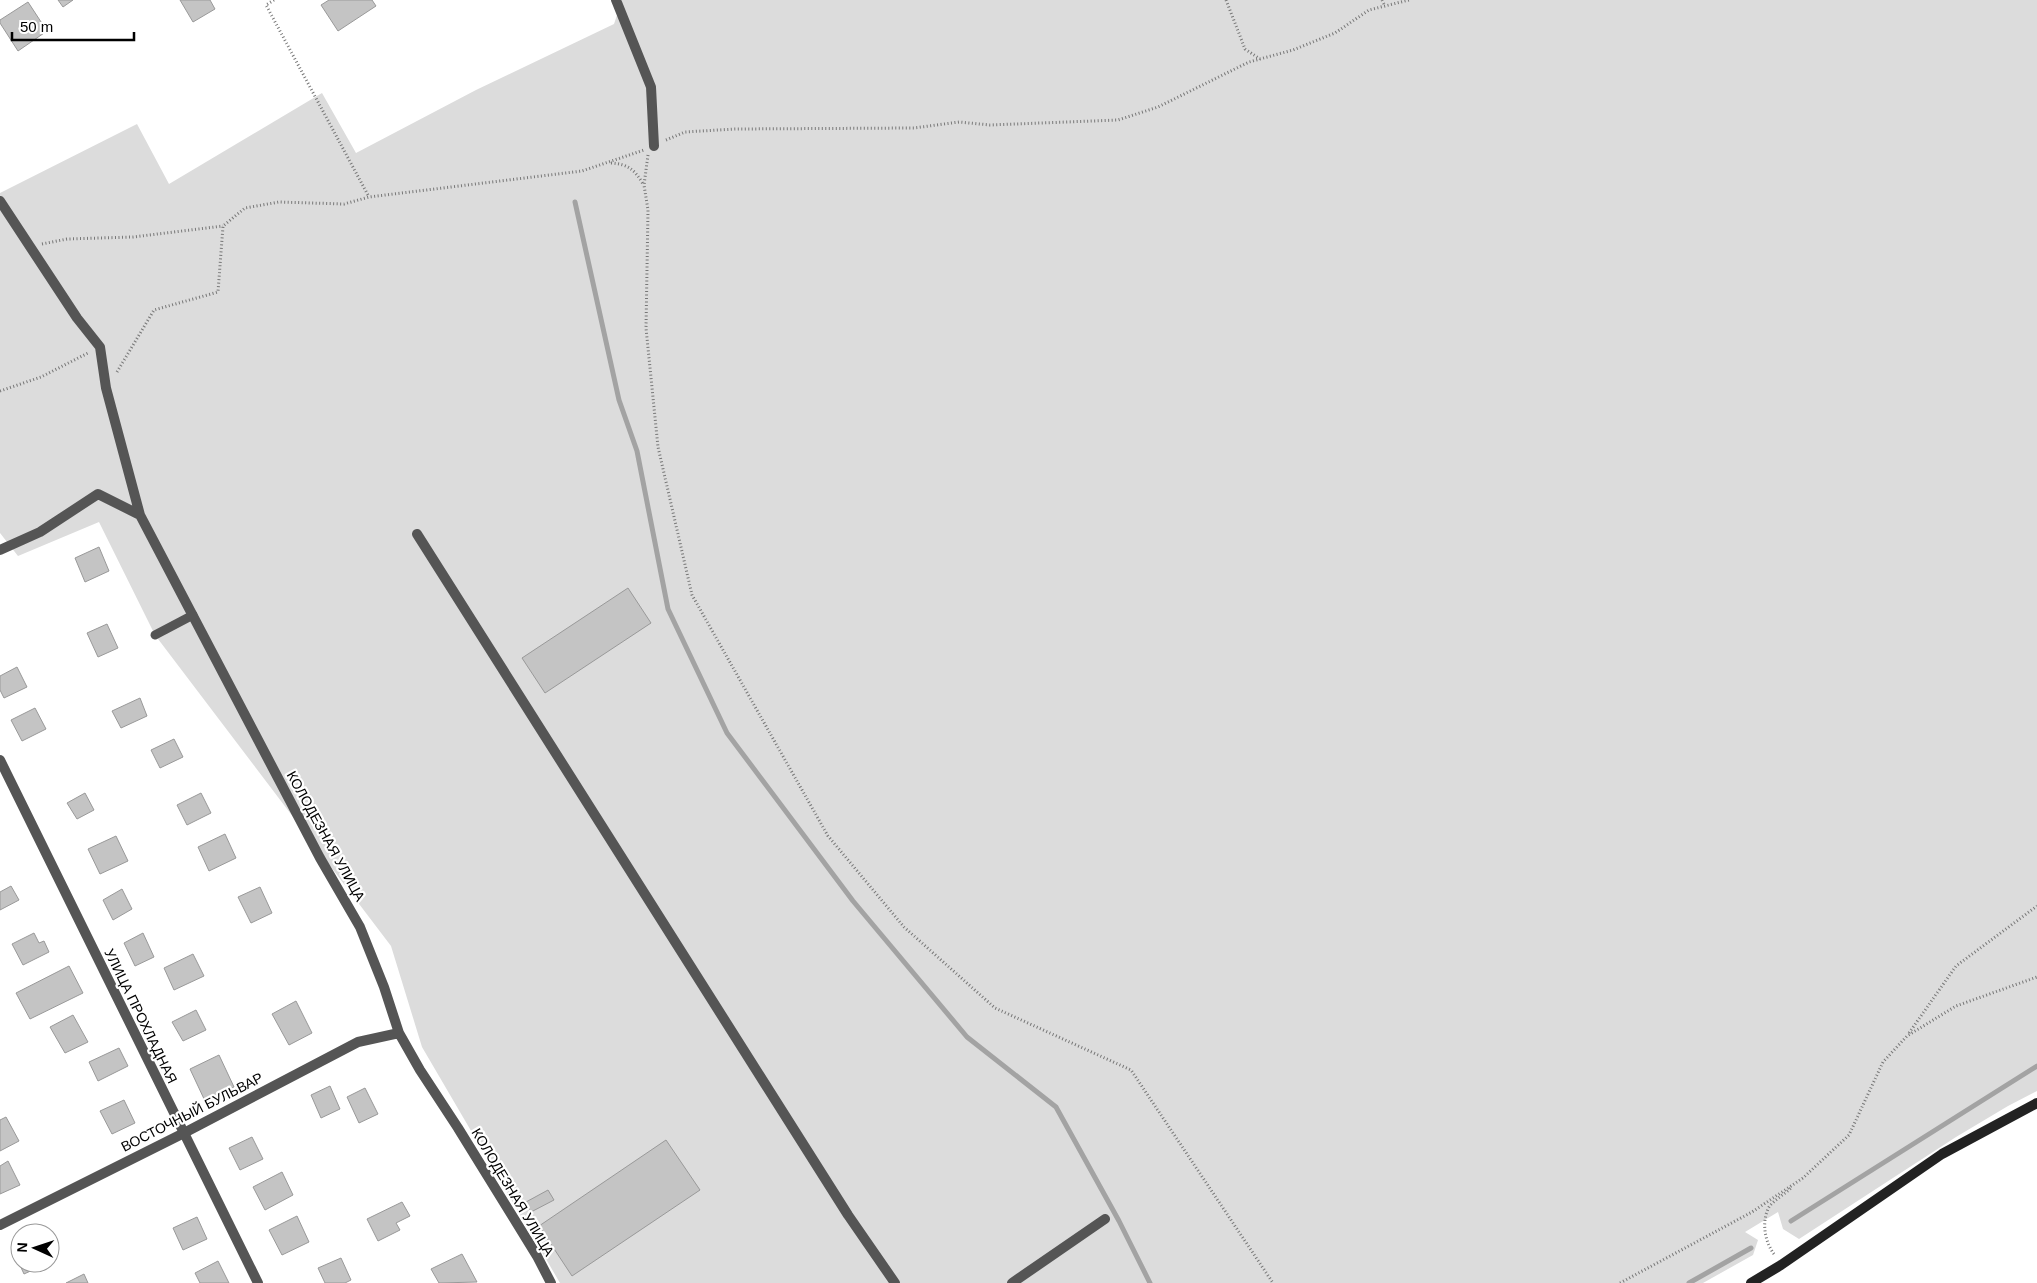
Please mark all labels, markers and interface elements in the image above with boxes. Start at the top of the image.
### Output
scale bar [12,10,135,42]
text: 50 m [20,18,53,35]
street label: КОЛОДЕЗНАЯ УЛИЦА [284,768,369,904]
street label: УЛИЦА ПРОХЛАДНАЯ [101,946,181,1086]
street label: ВОСТОЧНЫЙ БУЛЬВАР [118,1068,266,1155]
street label: КОЛОДЕЗНАЯ УЛИЦА [468,1125,558,1259]
north arrow [10,1223,60,1273]
text: N [14,1242,30,1253]

